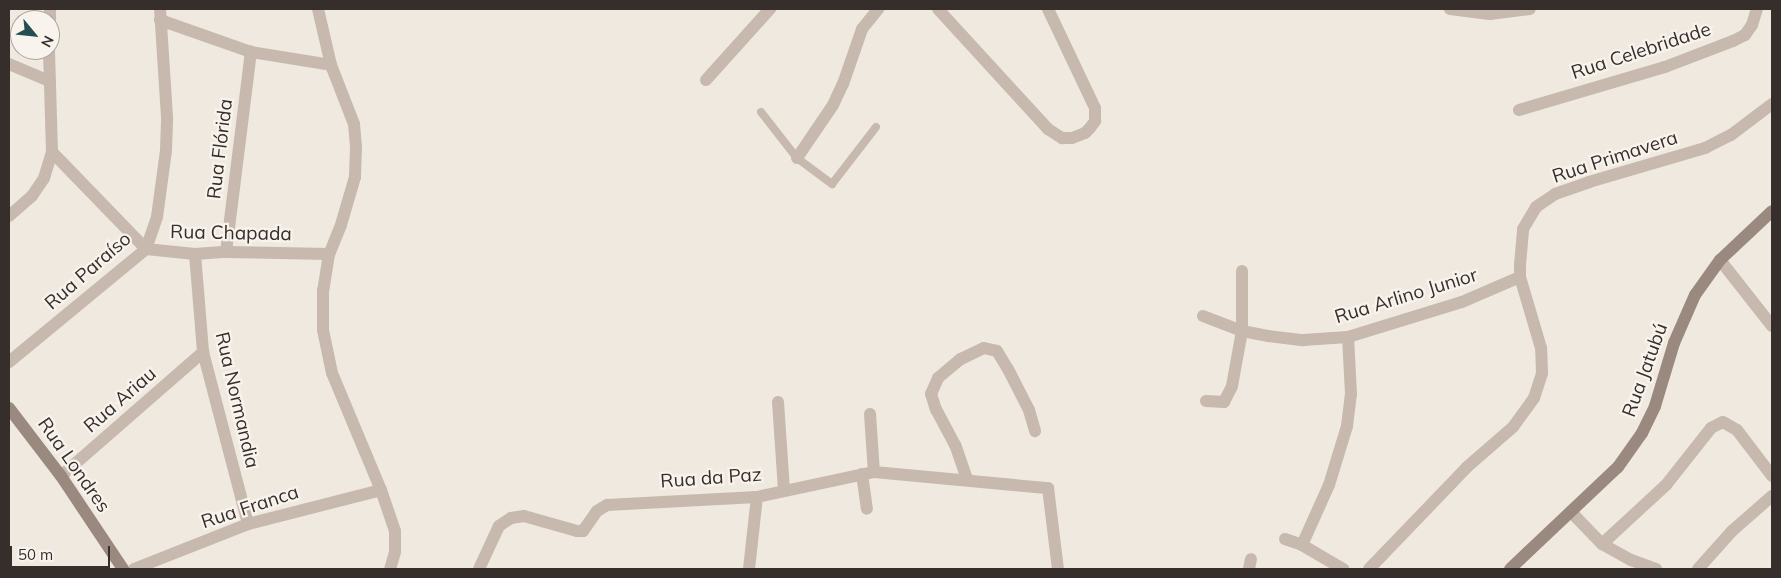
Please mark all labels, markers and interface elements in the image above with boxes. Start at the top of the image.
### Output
north arrow [10,10,60,60]
street label: Rua Celebridade [1568,18,1714,84]
text: N [37,33,58,50]
street label: Rua Flórida [203,98,237,200]
street label: Rua Primavera [1549,126,1681,188]
street label: Rua Chapada [170,221,292,245]
street label: Rua Paraíso [40,227,136,315]
street label: Rua Arlino Junior [1332,263,1480,329]
street label: Rua Jatubú [1618,320,1672,420]
street label: Rua Normandia [210,330,264,470]
street label: Rua Ariau [79,362,161,438]
street label: Rua Londres [33,413,115,517]
street label: Rua da Paz [660,463,762,493]
street label: Rua Franca [198,481,302,533]
scale bar [12,536,112,568]
text: 50 m [18,545,53,564]

